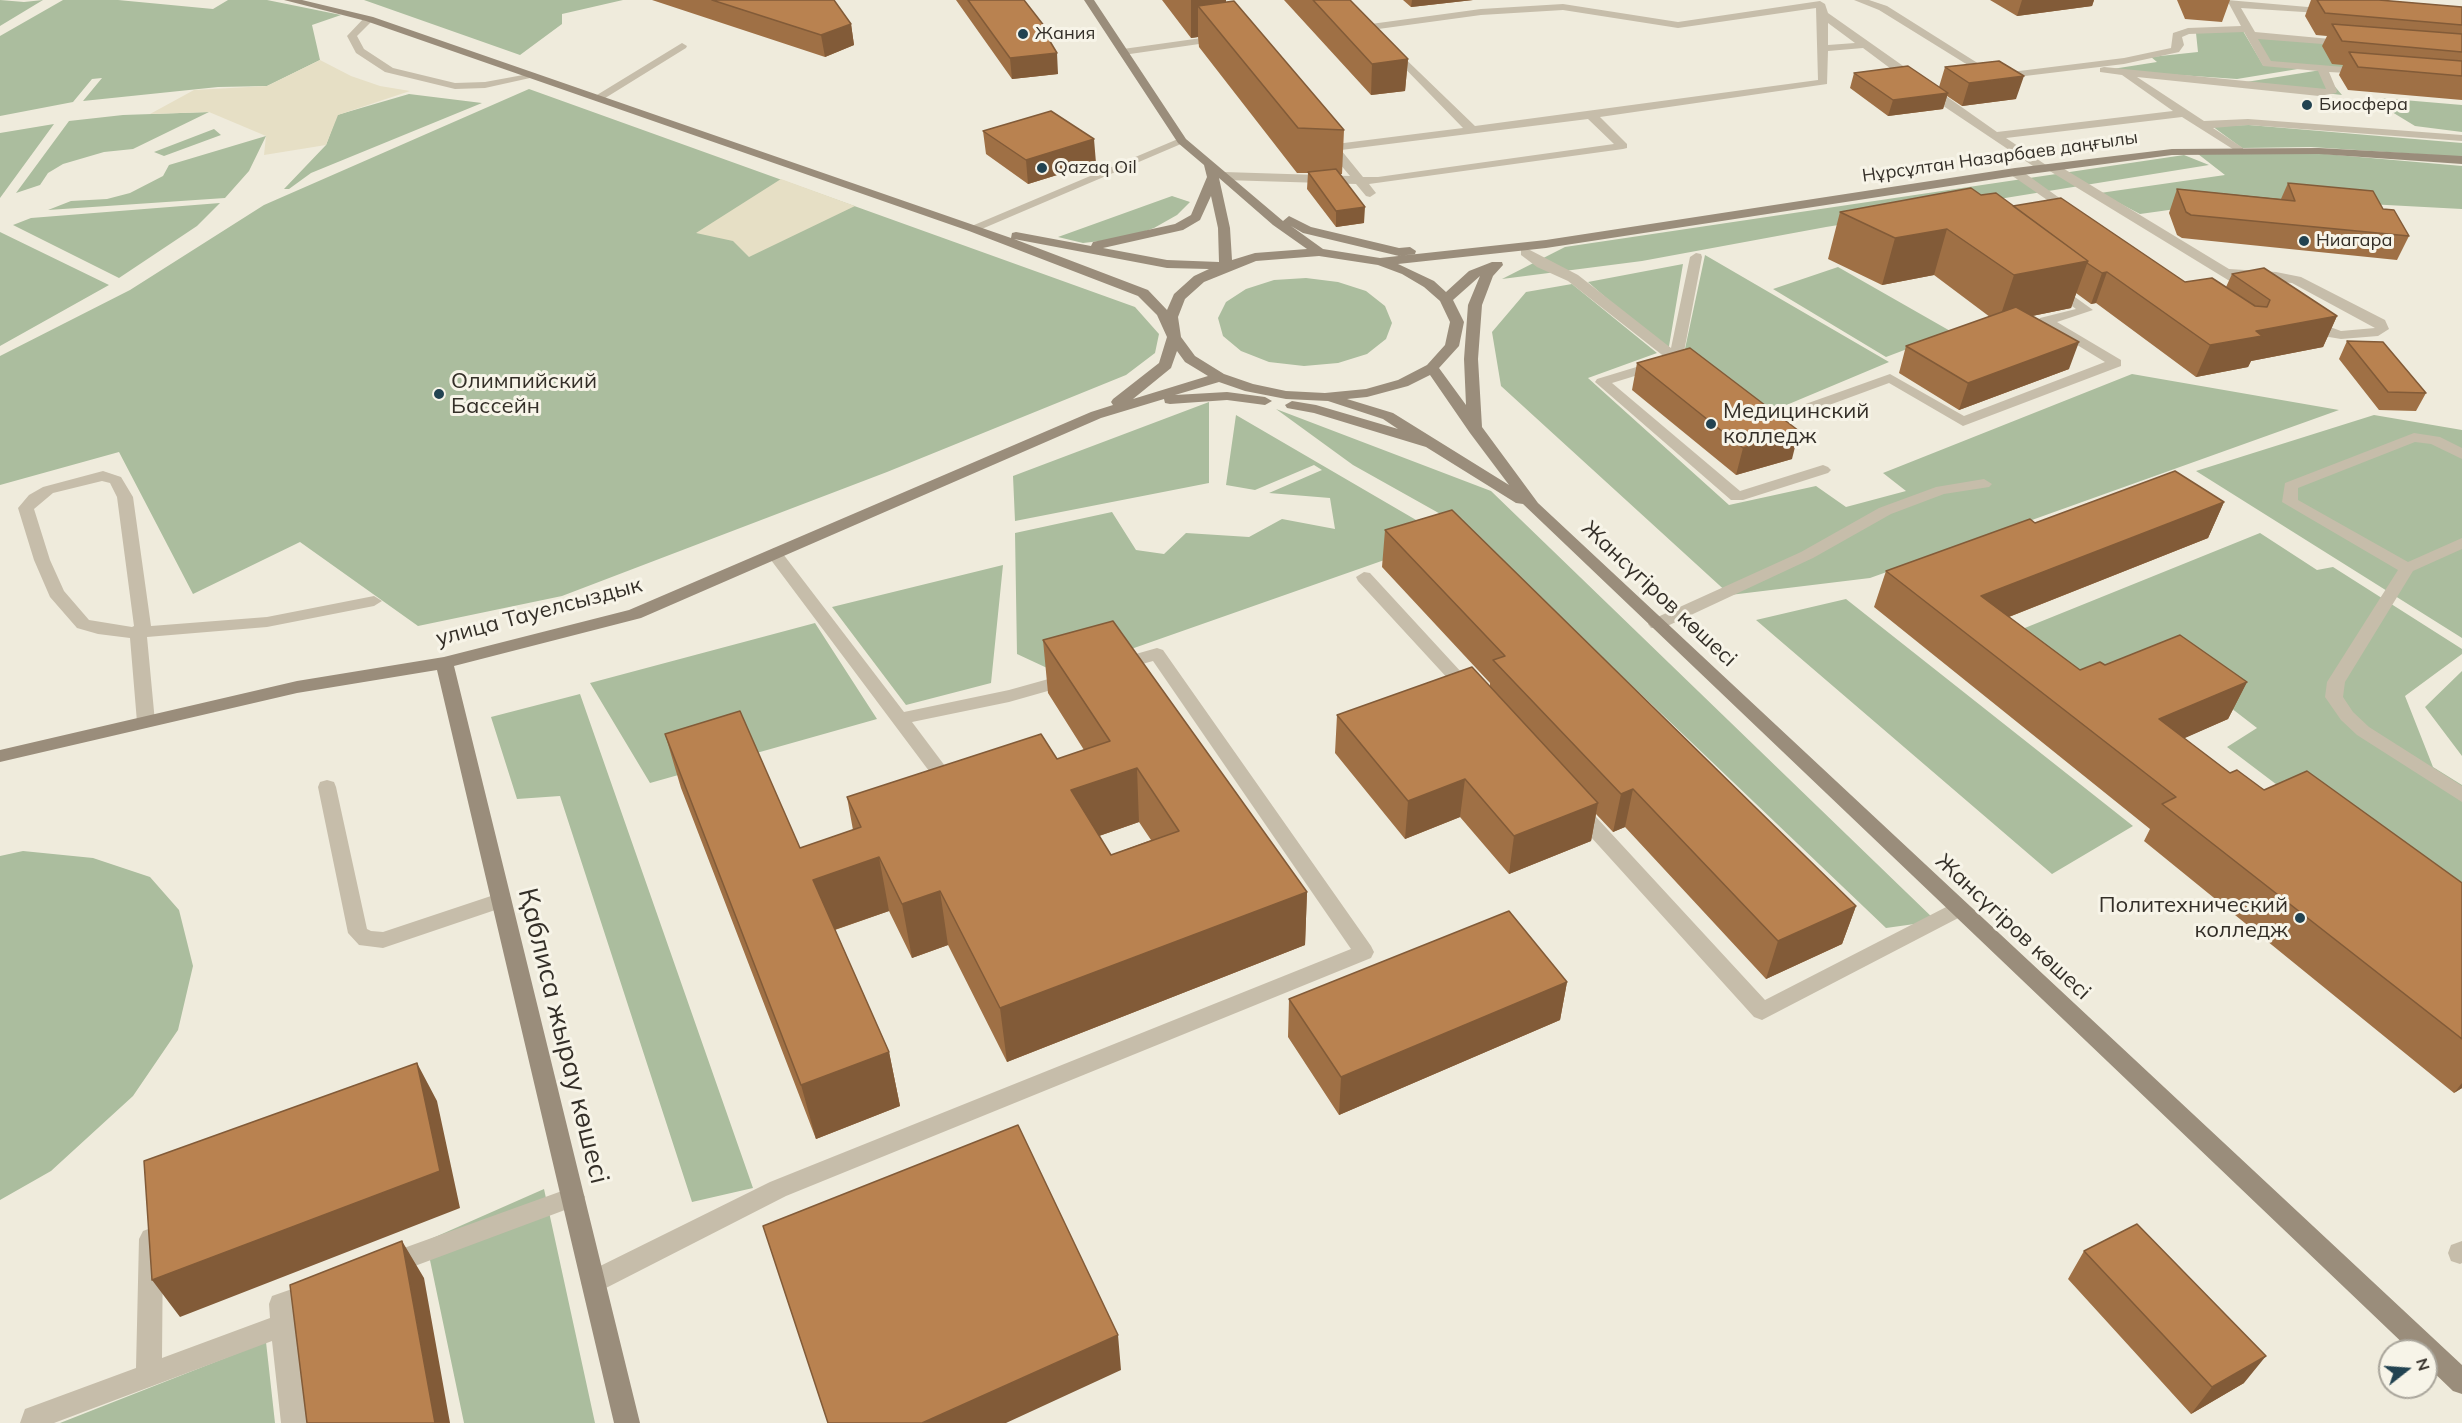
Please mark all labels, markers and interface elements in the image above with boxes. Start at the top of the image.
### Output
place label: Жания [1035,23,1095,45]
marker: Жания [1016,27,1030,41]
place label: Биосфера [2319,94,2408,116]
marker: Биосфера [2300,98,2314,112]
street label: Нұрсұлтан Назарбаев даңғылы [1861,127,2139,187]
place label: Qazaq Oil [1054,157,1137,179]
marker: Qazaq Oil [1035,161,1049,175]
place label: Ниагара [2316,230,2392,252]
marker: Ниагара [2297,234,2311,248]
place label: Олимпийский Бассейн [451,368,597,420]
marker: Олимпийский Бассейн [432,387,446,401]
place label: Медицинский колледж [1723,398,1869,450]
marker: Медицинский колледж [1704,417,1718,431]
street label: Жансүгіров көшесі [1576,515,1742,673]
street label: улица Тауелсыздык [433,572,645,652]
street label: Жансүгіров көшесі [1930,848,2096,1006]
street label: Қаблиса жырау көшесі [511,885,615,1187]
place label: Политехнический колледж [2099,892,2288,944]
marker: Политехнический колледж [2293,911,2307,925]
north arrow [2378,1339,2438,1399]
text: N [2412,1356,2435,1373]

